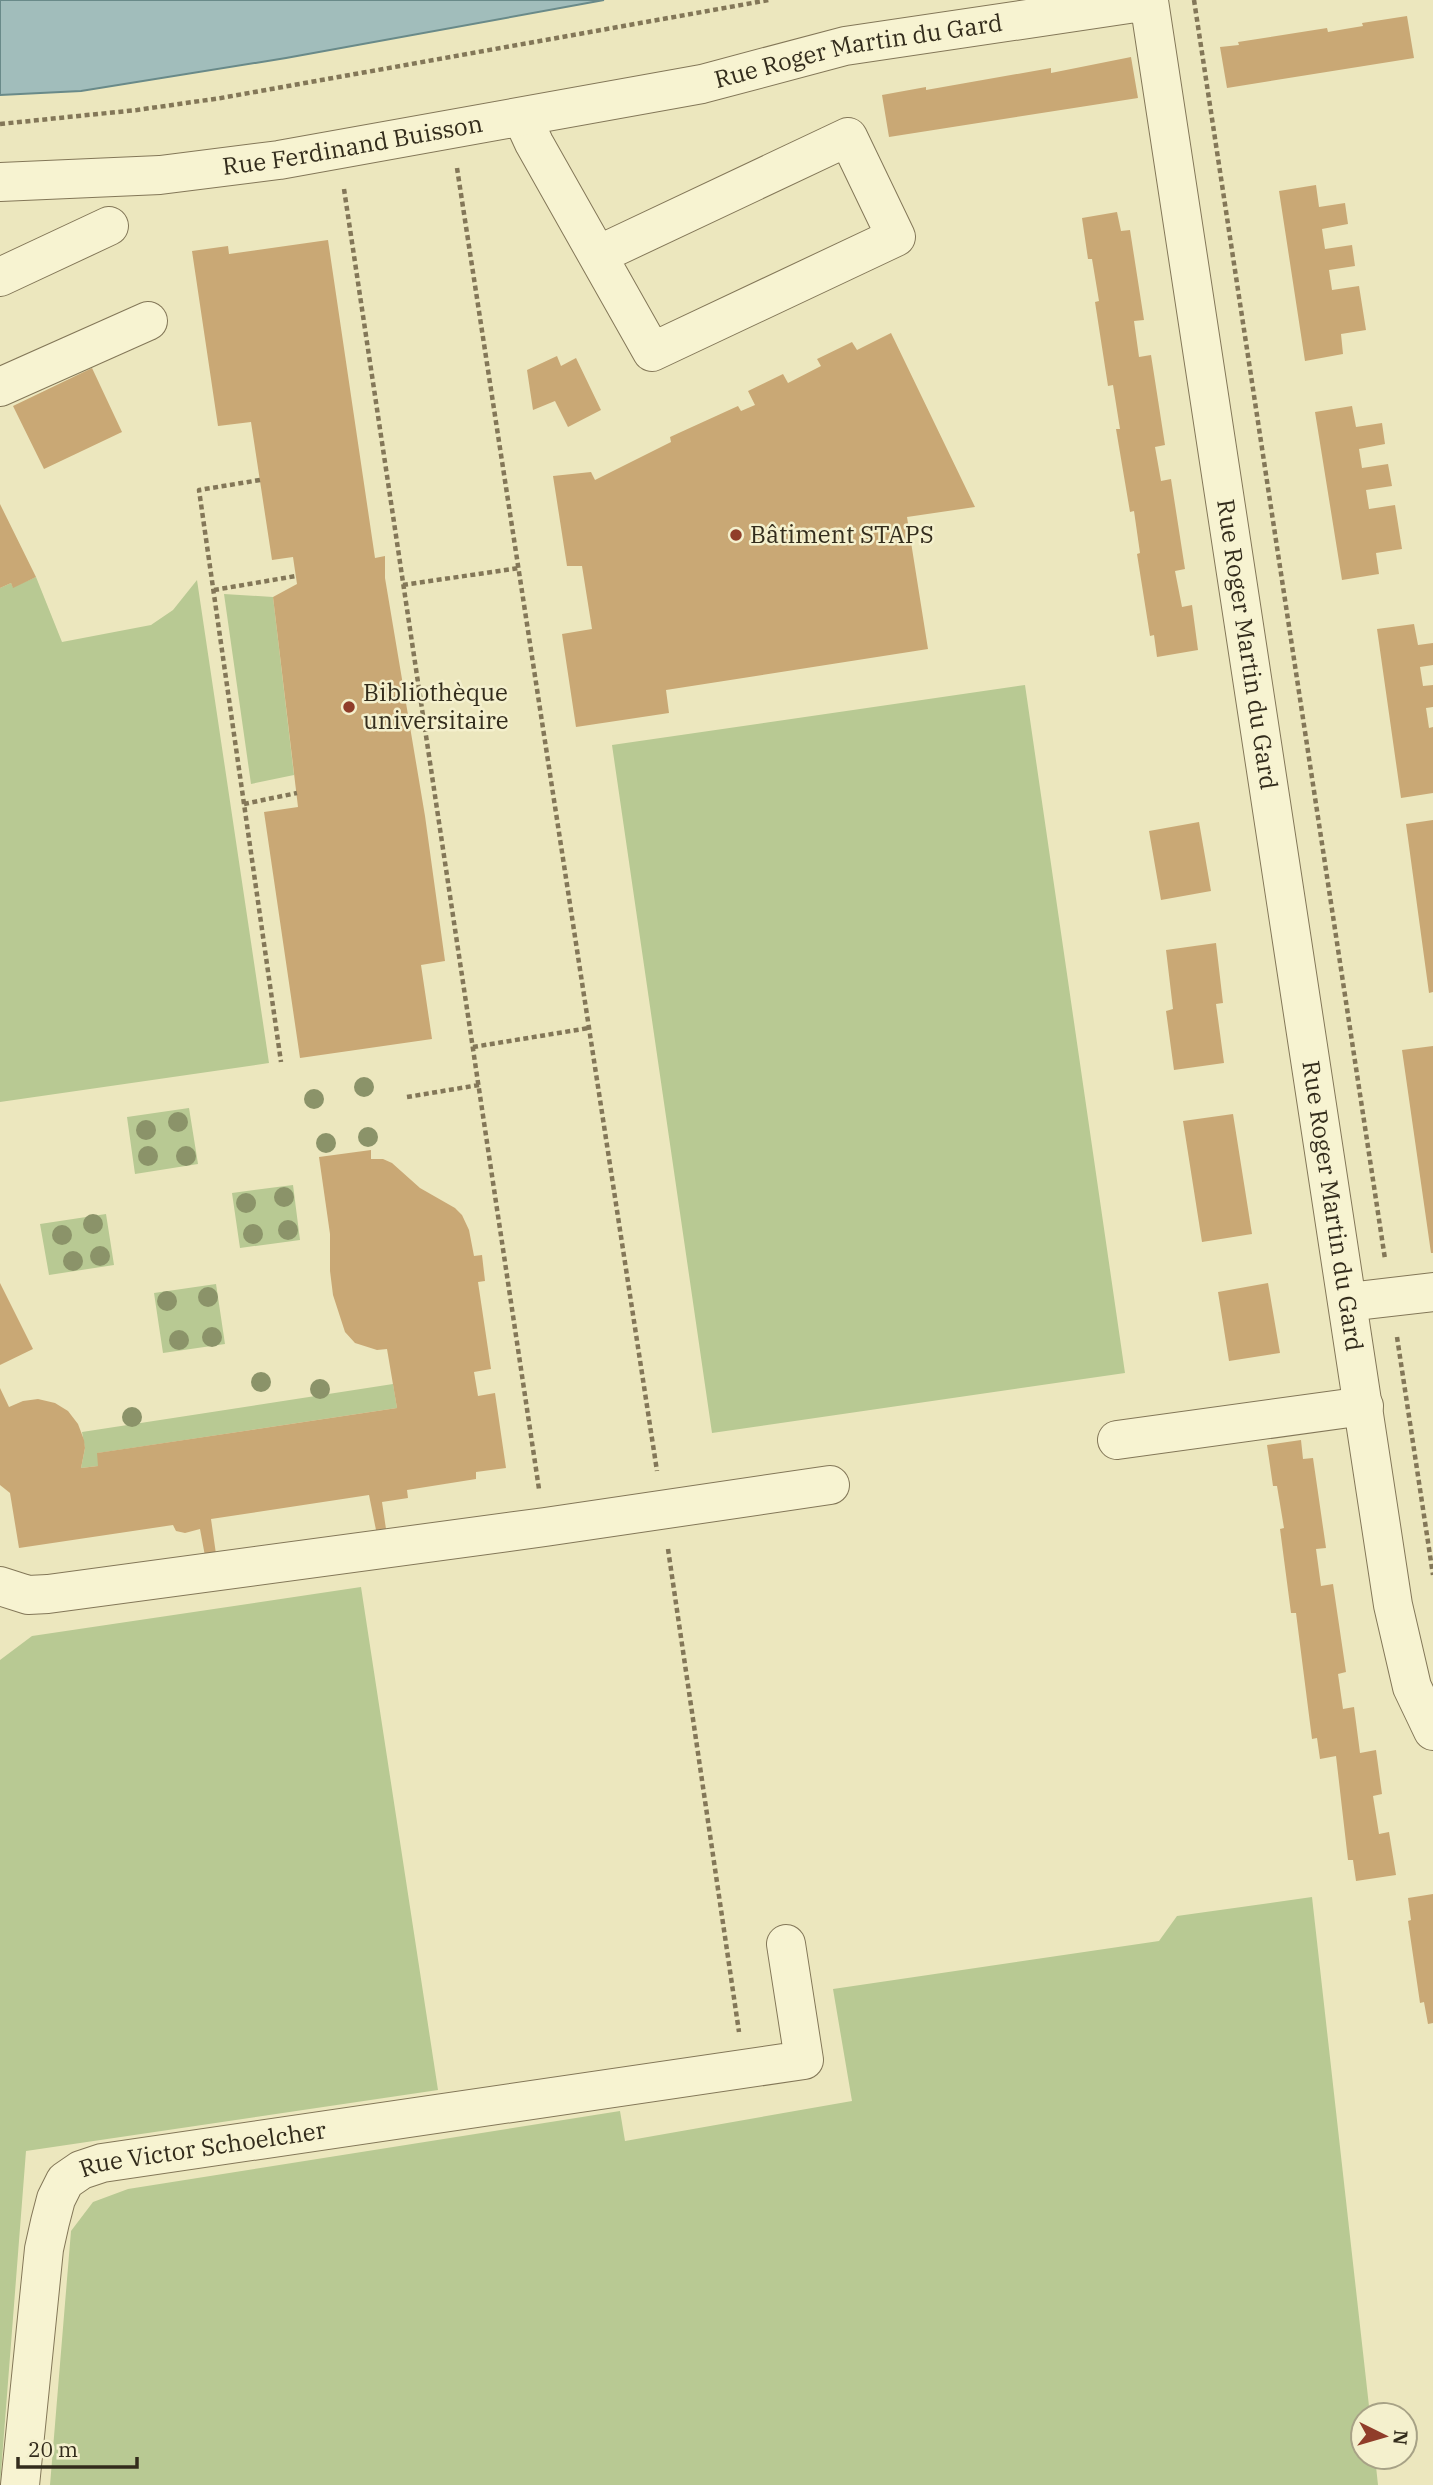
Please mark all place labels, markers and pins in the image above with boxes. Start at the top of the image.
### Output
place label: Bâtiment STAPS [750,518,934,550]
marker: Bâtiment STAPS [728,527,744,543]
place label: Bibliothèque universitaire [363,676,509,736]
marker: Bibliothèque universitaire [341,699,357,715]

